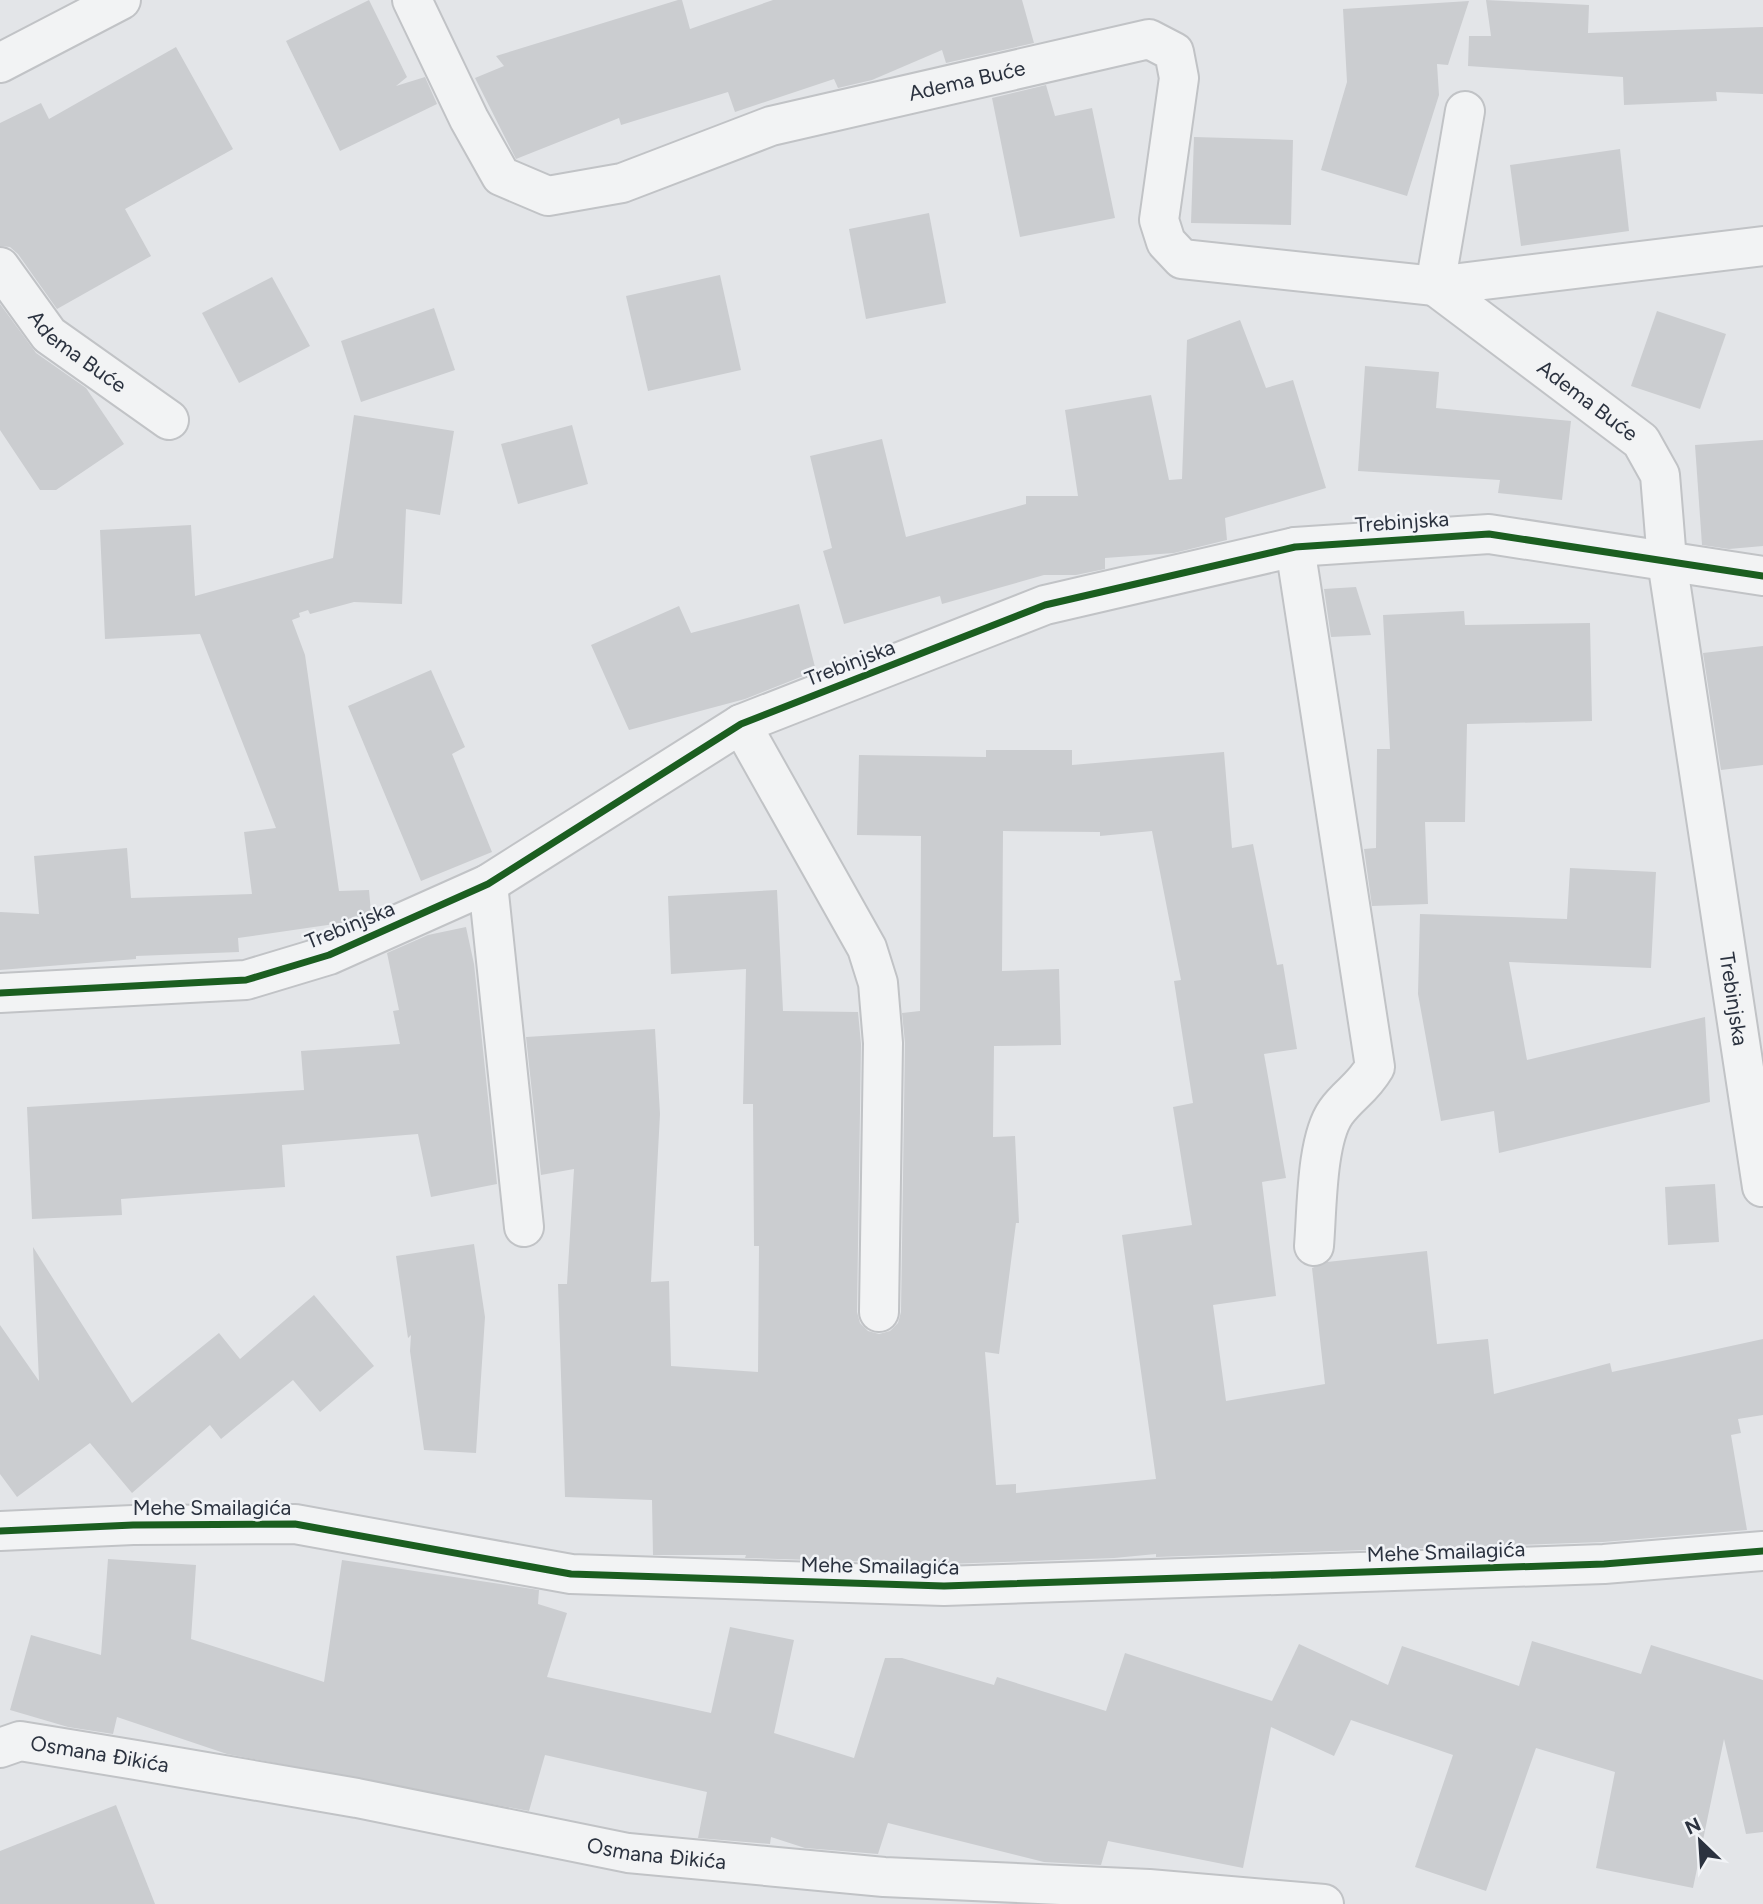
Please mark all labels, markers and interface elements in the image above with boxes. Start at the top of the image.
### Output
street label: Adema Buće [906,55,1028,106]
street label: Adema Buće [23,305,131,398]
street label: Adema Buće [1533,355,1643,446]
street label: Trebinjska [1354,506,1450,537]
street label: Trebinjska [801,634,898,691]
street label: Trebinjska [301,895,398,954]
street label: Trebinjska [1715,950,1753,1047]
street label: Mehe Smailagića [133,1495,291,1520]
street label: Mehe Smailagića [1366,1536,1526,1567]
street label: Mehe Smailagića [801,1552,959,1579]
street label: Osmana Đikića [29,1730,171,1777]
north arrow [1665,1806,1735,1876]
text: N [1682,1813,1705,1840]
street label: Osmana Đikića [585,1832,727,1874]

